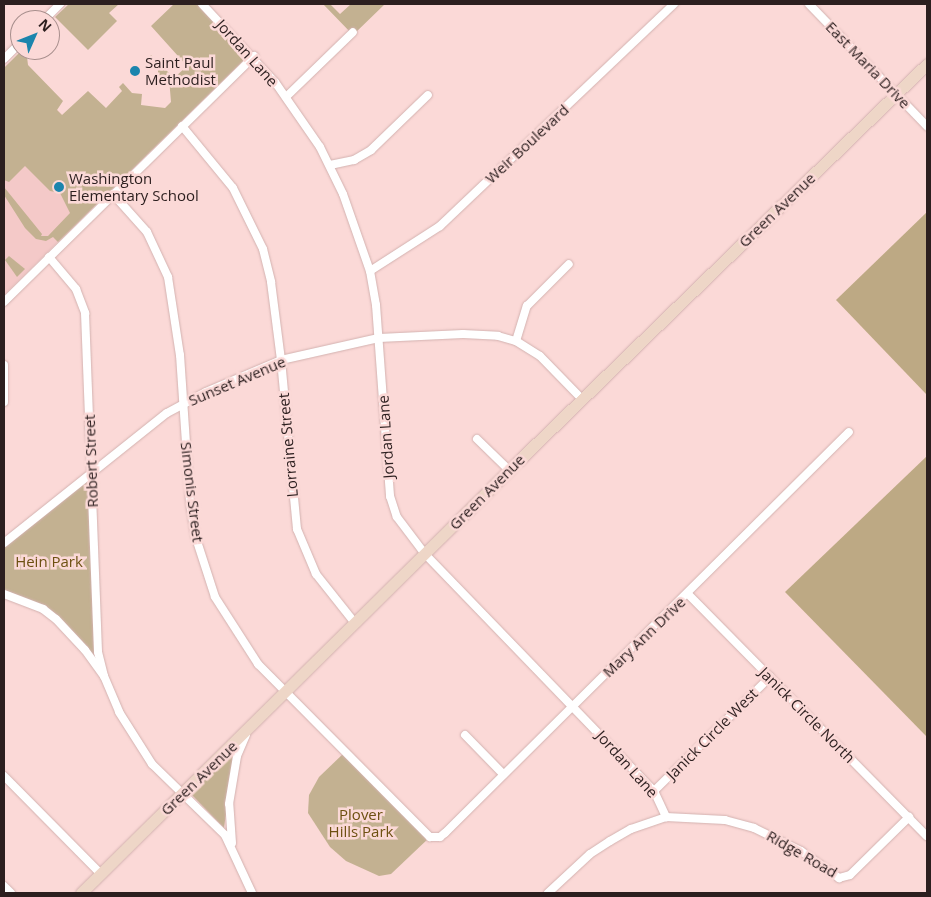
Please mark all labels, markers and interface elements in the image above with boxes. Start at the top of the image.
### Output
north arrow [10,10,60,60]
text: N [35,14,56,36]
street label: Jordan Lane [212,16,282,90]
street label: East Maria Drive [822,18,914,112]
place label: Saint Paul Methodist [145,53,216,88]
marker: Saint Paul Methodist [129,65,141,77]
street label: Weir Boulevard [482,101,572,187]
place label: Washington Elementary School [69,169,199,204]
street label: Green Avenue [735,169,819,251]
marker: Washington Elementary School [53,181,65,193]
street label: Sunset Avenue [186,352,288,410]
street label: Lorraine Street [274,392,302,498]
street label: Jordan Lane [374,395,398,479]
street label: Robert Street [80,414,102,508]
street label: Simonis Street [177,441,207,543]
street label: Green Avenue [446,451,528,533]
park label: Hein Park [15,553,83,571]
street label: Mary Ann Drive [599,593,689,681]
street label: Janick Circle North [755,663,859,767]
street label: Janick Circle West [663,685,761,783]
street label: Jordan Lane [592,727,662,801]
street label: Green Avenue [157,737,241,819]
park label: Plover Hills Park [329,805,393,840]
street label: Ridge Road [764,827,840,881]

